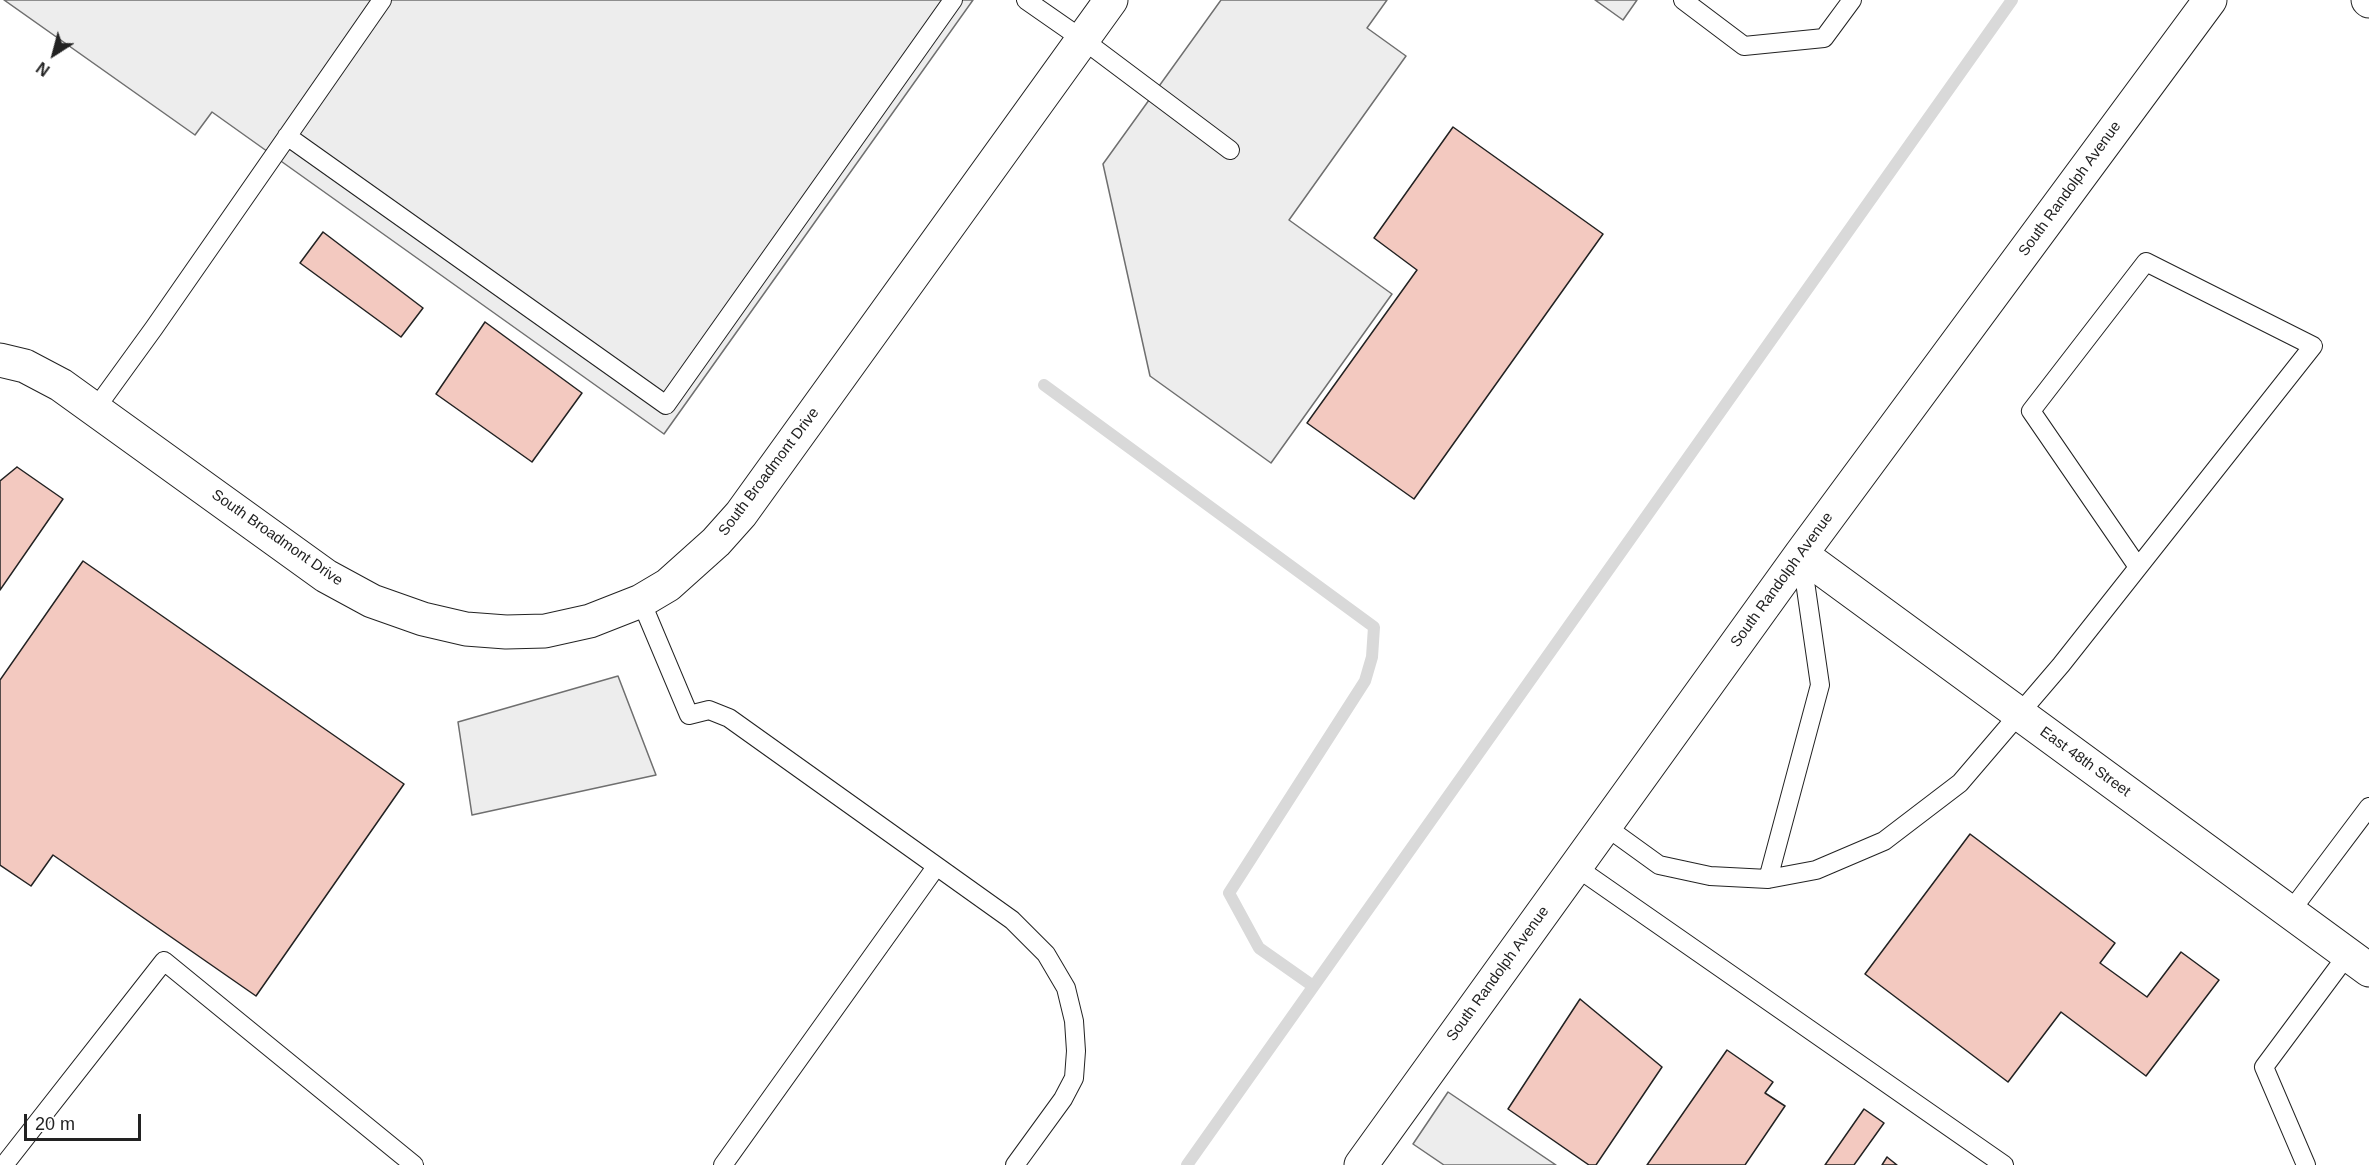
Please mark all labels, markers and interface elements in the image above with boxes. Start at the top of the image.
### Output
north arrow [24,24,84,84]
text: N [33,59,53,79]
street label: South Randolph Avenue [2015,118,2125,260]
street label: South Broadmont Drive [715,404,823,540]
street label: South Broadmont Drive [208,486,346,590]
street label: South Randolph Avenue [1727,509,1837,651]
street label: East 48th Street [2036,723,2134,801]
street label: South Randolph Avenue [1443,903,1553,1045]
scale bar [27,1102,144,1140]
text: 20 m [35,1114,75,1134]

